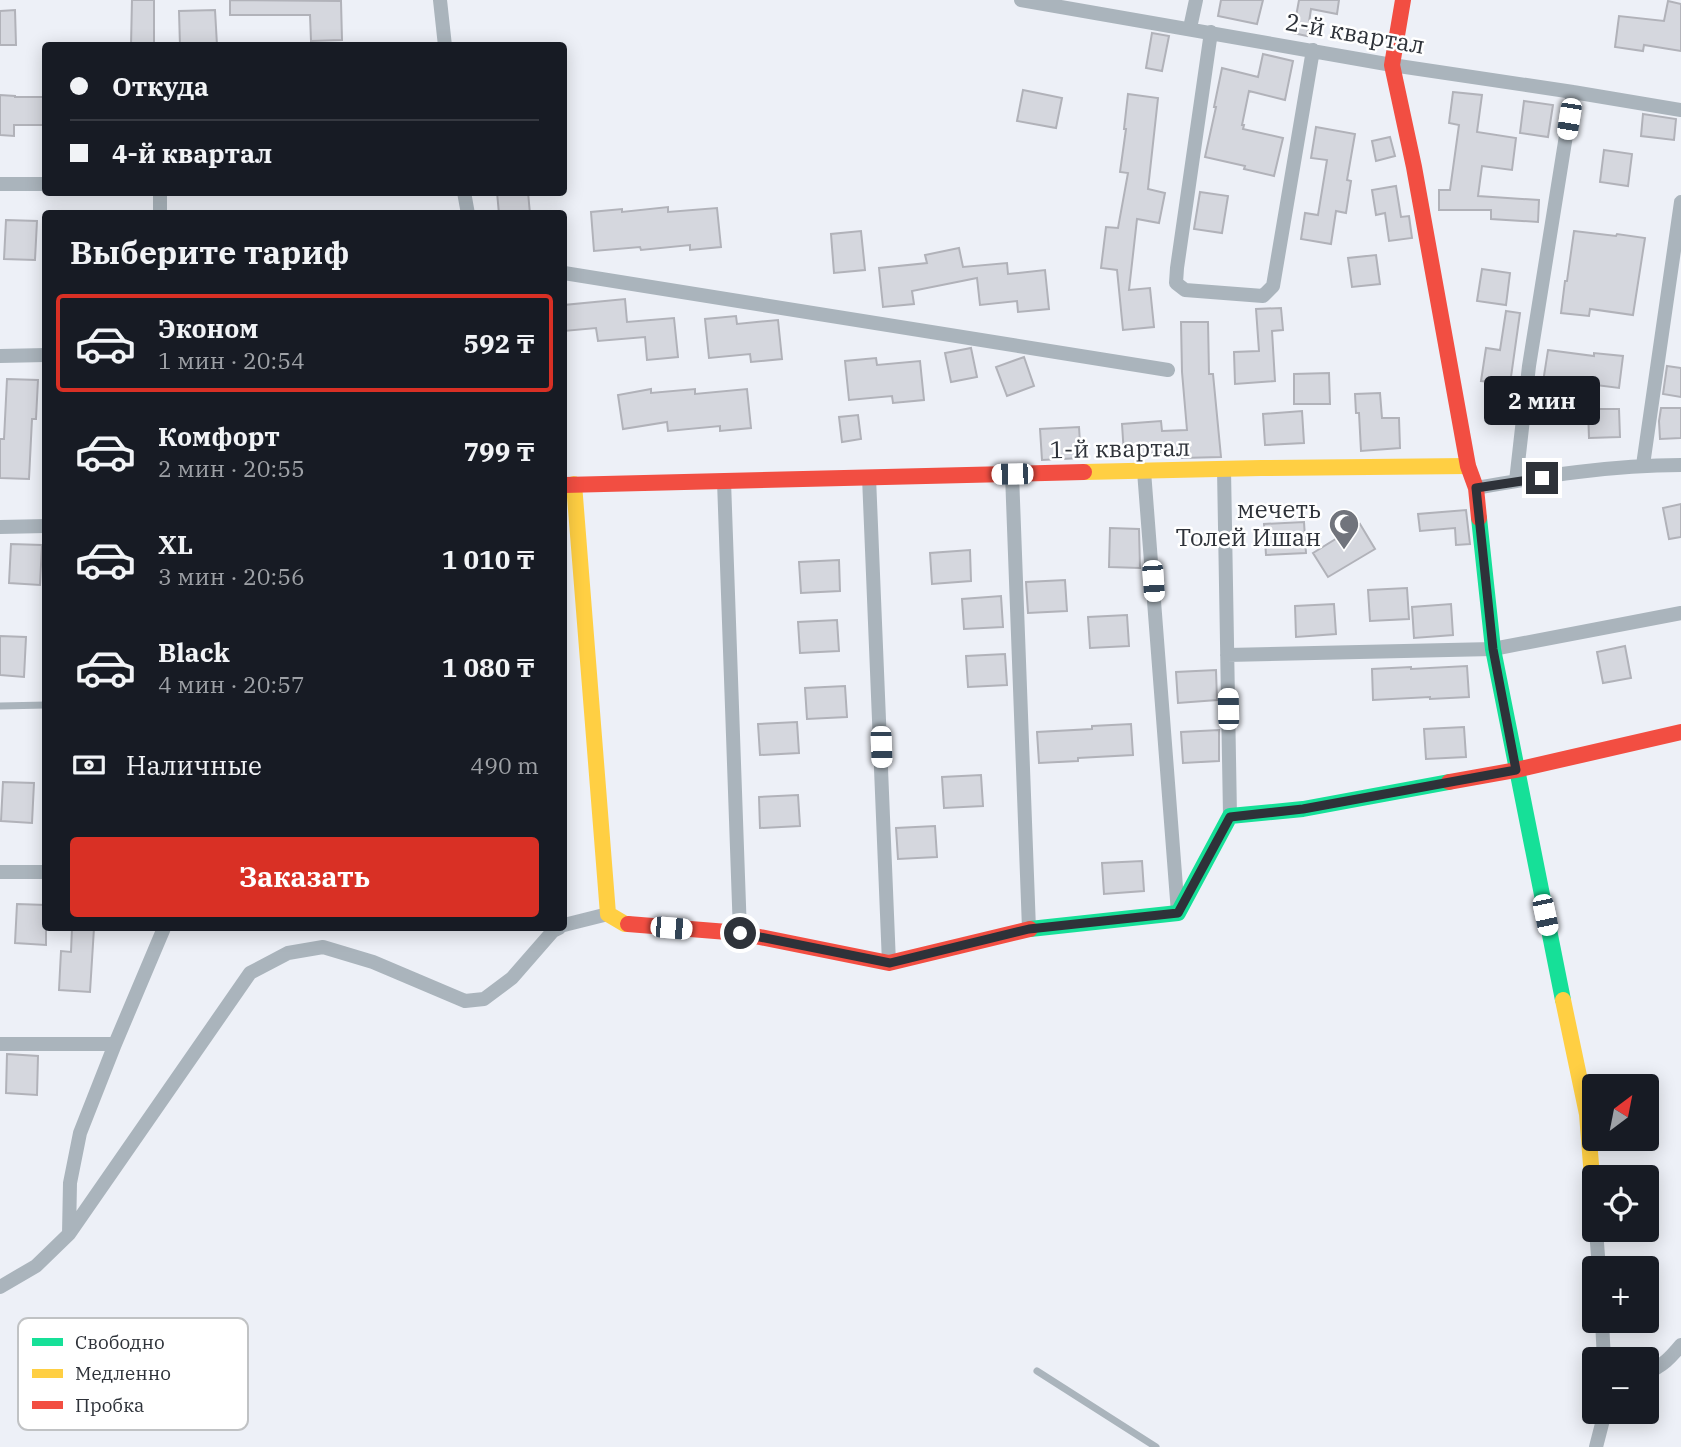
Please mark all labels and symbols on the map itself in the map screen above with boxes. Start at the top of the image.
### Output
street label: 2-й квартал [1283,5,1427,61]
car [1556,97,1583,141]
callout: 2 мин [1484,377,1600,426]
street label: 1-й квартал [1049,431,1191,465]
route end [1526,462,1558,494]
car [991,463,1034,485]
place label: мечеть Толей Ишан [1175,493,1321,553]
mosque icon: мечеть Толей Ишан [1327,507,1361,551]
car [1142,559,1165,603]
car [1218,688,1239,730]
car [870,726,893,768]
car [1531,892,1560,938]
car [650,916,693,940]
route start [724,917,756,949]
north arrow [1582,1074,1659,1152]
legend [18,1318,248,1430]
text: Свободно [75,1330,165,1354]
text: Медленно [75,1361,171,1385]
text: Пробка [75,1393,144,1417]

